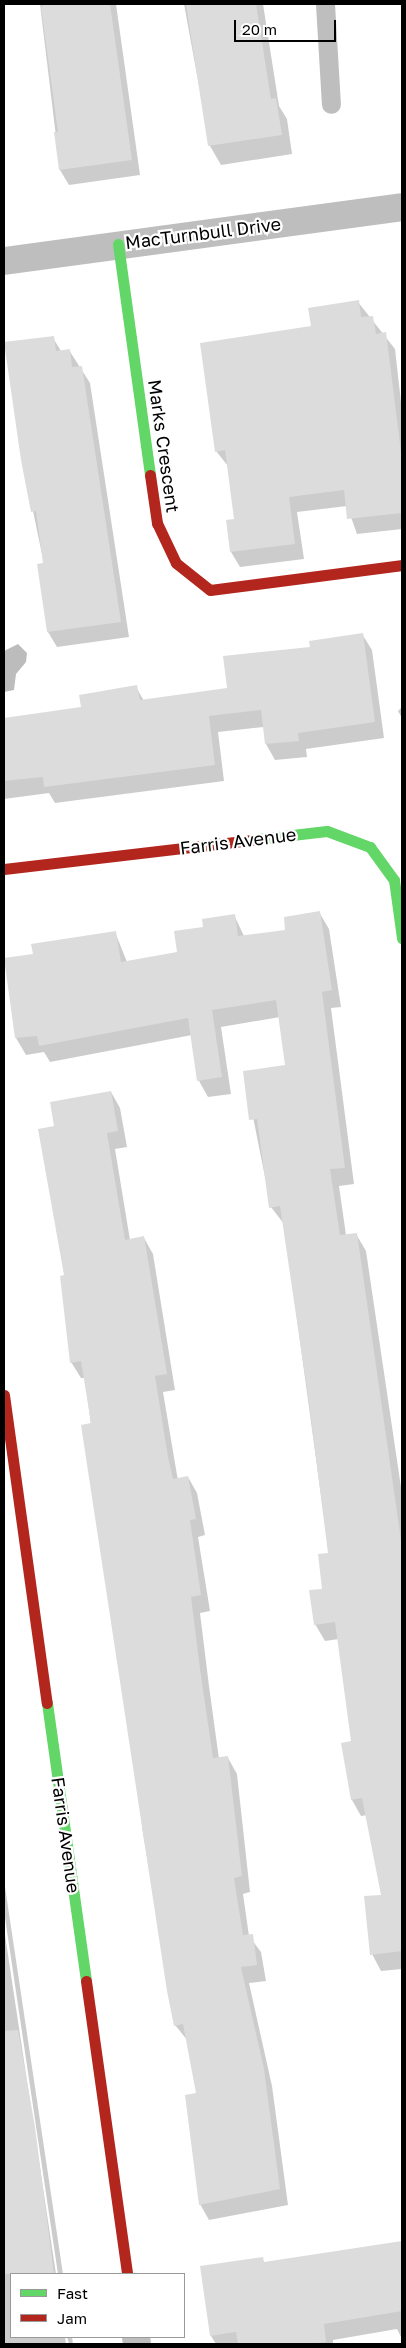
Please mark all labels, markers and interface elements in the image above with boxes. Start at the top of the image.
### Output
scale bar [236,10,338,42]
text: 20 m [242,20,277,38]
street label: MacTurnbull Drive [124,213,282,253]
street label: Marks Crescent [144,378,184,514]
street label: Farris Avenue [179,823,297,859]
street label: Farris Avenue [47,1776,85,1894]
legend [10,2273,185,2338]
text: Fast [57,2284,88,2302]
text: Jam [57,2309,87,2327]

